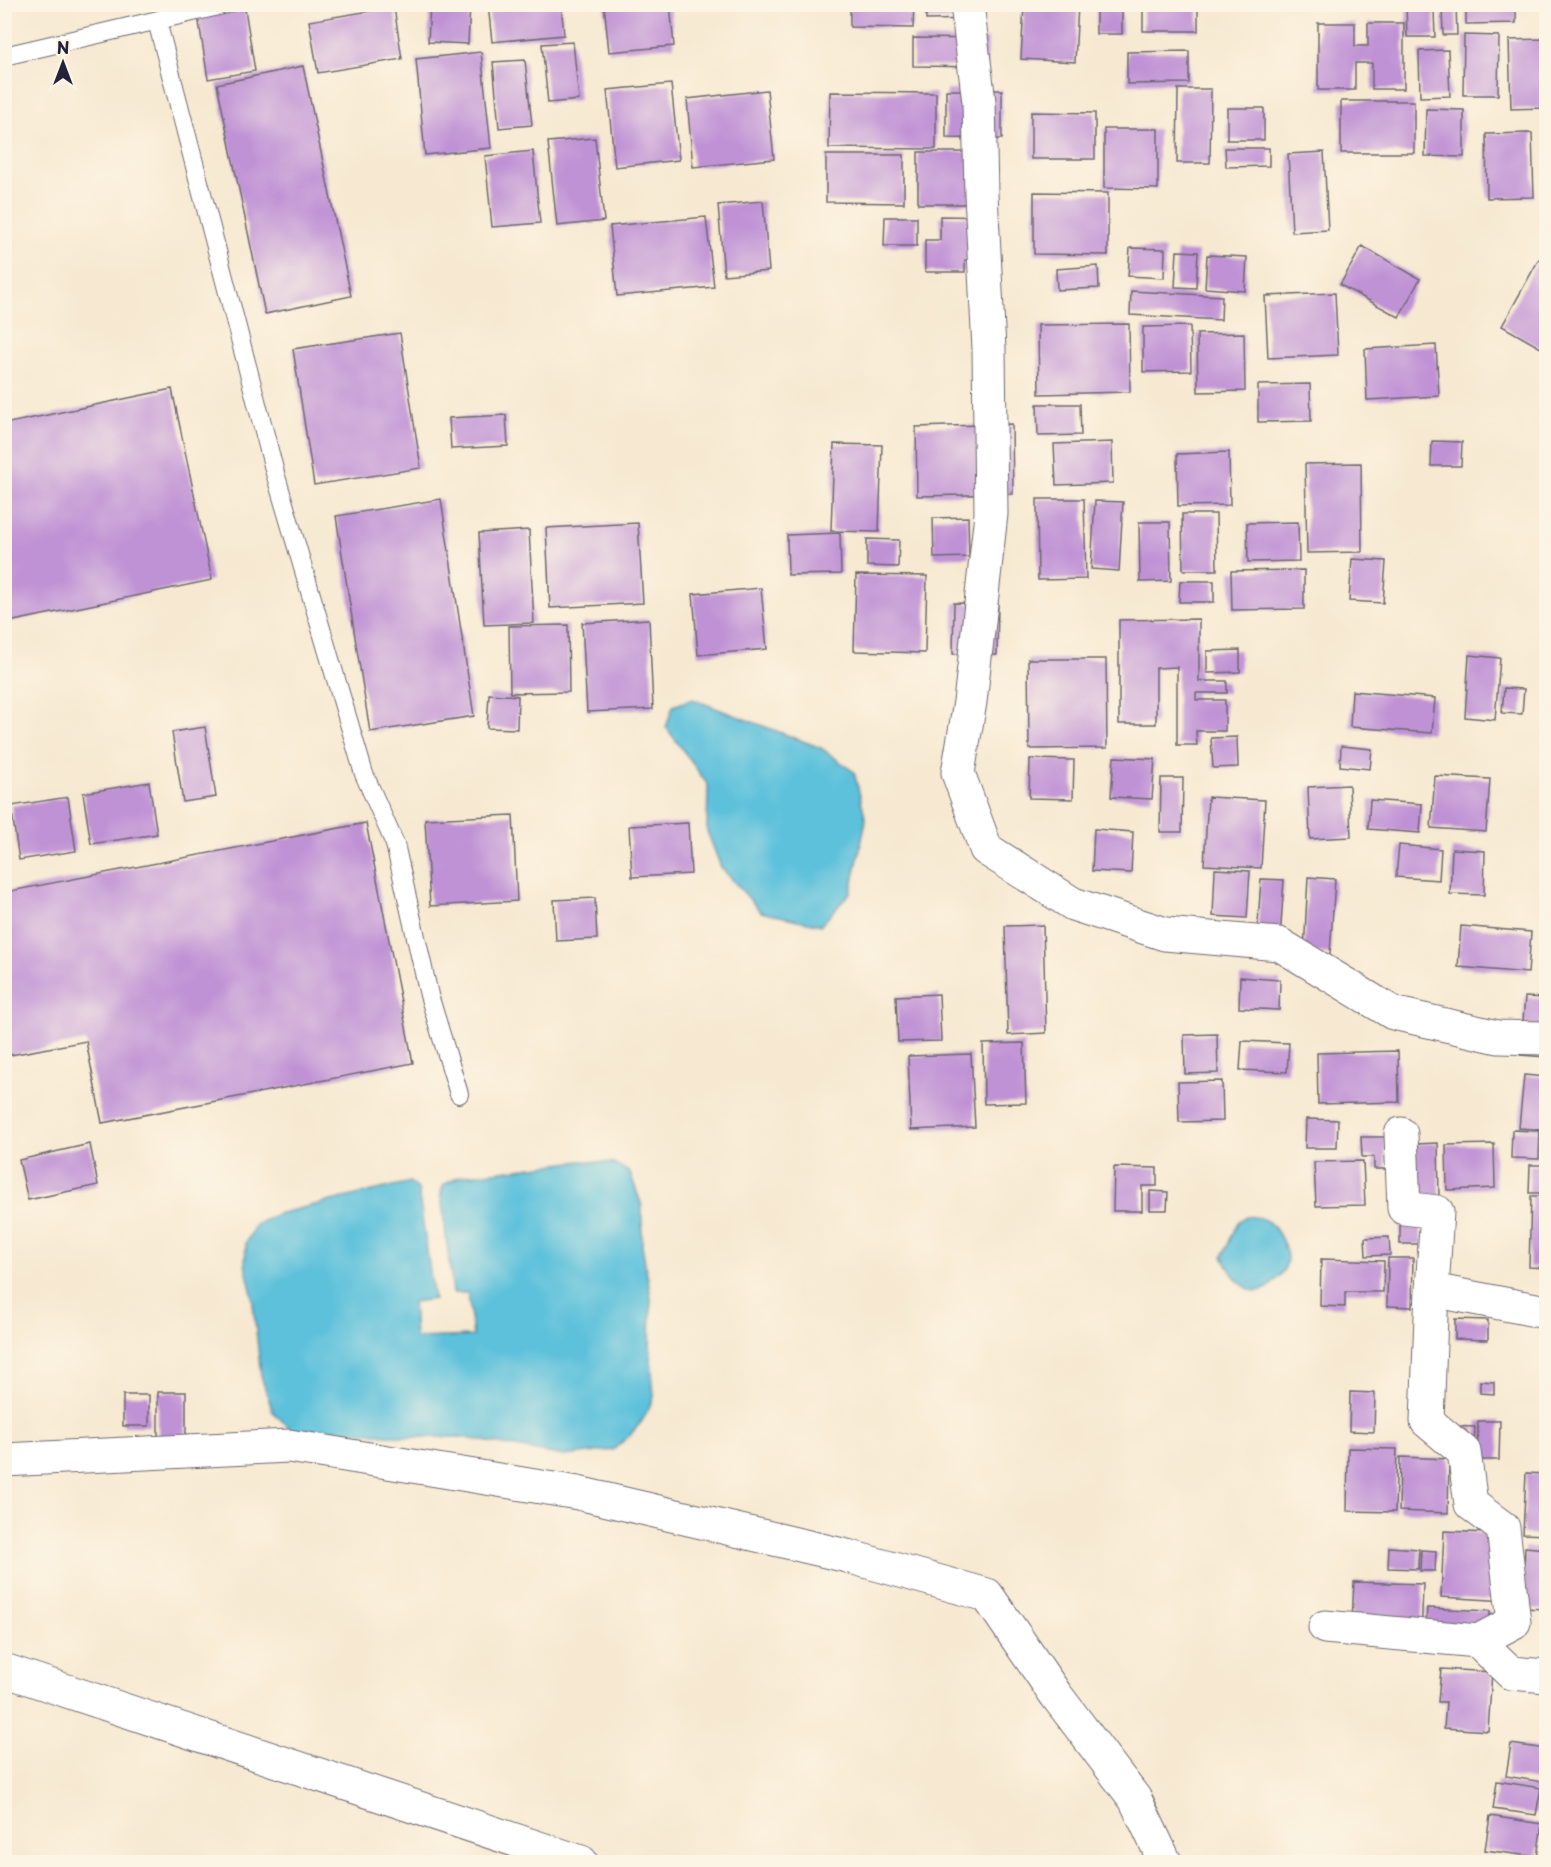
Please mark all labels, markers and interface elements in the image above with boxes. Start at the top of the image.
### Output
north arrow [33,33,93,93]
text: N [57,35,69,59]

